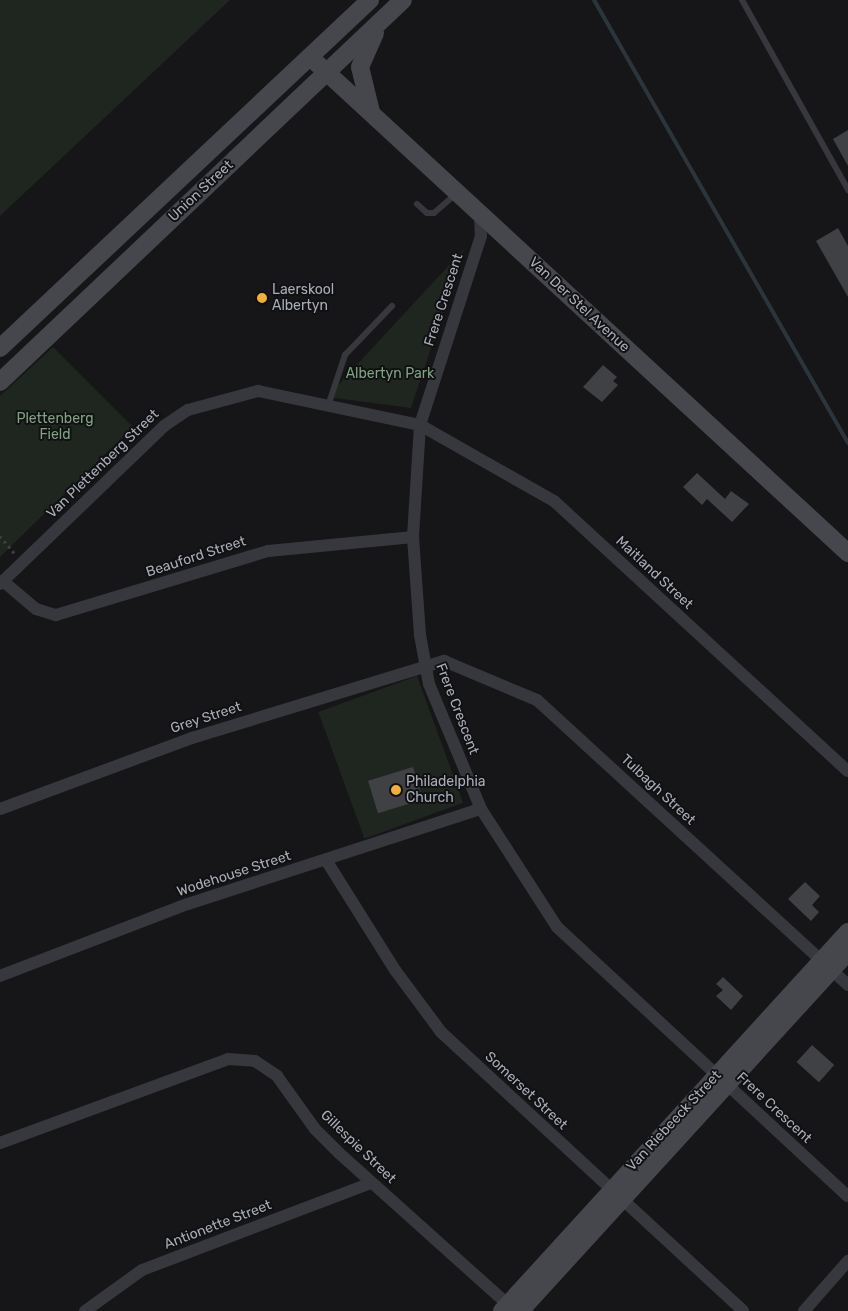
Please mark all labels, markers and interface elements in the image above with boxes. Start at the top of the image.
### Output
street label: Union Street [165,157,237,225]
street label: Frere Crescent [421,252,467,348]
street label: Van Der Stel Avenue [525,254,633,356]
place label: Laerskool Albertyn [272,282,334,314]
marker: Laerskool Albertyn [256,292,268,304]
park label: Albertyn Park [346,366,434,382]
street label: Van Plettenberg Street [44,406,162,522]
park label: Plettenberg Field [16,411,94,444]
street label: Beauford Street [144,533,248,581]
street label: Maitland Street [612,533,696,613]
street label: Frere Crescent [432,661,482,757]
street label: Grey Street [168,699,244,737]
street label: Tulbagh Street [617,751,699,829]
place label: Philadelphia Church [406,774,486,806]
marker: Philadelphia Church [390,784,402,796]
street label: Wodehouse Street [175,848,293,900]
street label: Somerset Street [481,1048,571,1134]
street label: Van Riebeeck Street [623,1067,725,1175]
street label: Frere Crescent [733,1069,815,1147]
street label: Gillespie Street [317,1107,399,1187]
street label: Antionette Street [162,1197,274,1253]

